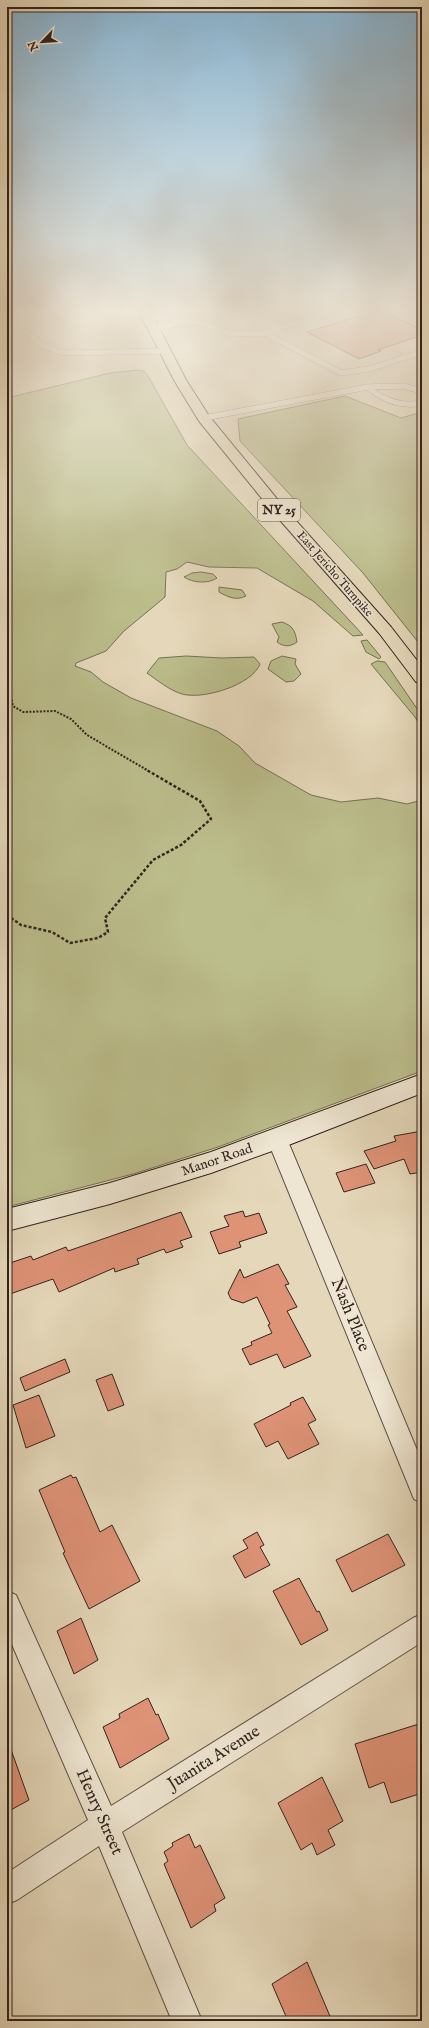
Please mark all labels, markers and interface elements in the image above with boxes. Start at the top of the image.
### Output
north arrow [22,22,62,62]
text: N [25,38,43,54]
road number: NY 25 [258,499,300,521]
street label: East Jericho Turnpike [293,528,377,621]
street label: Manor Road [179,1139,255,1181]
street label: Nash Place [326,1275,374,1355]
street label: Juanita Avenue [162,1721,264,1796]
street label: Henry Street [71,1766,127,1858]

